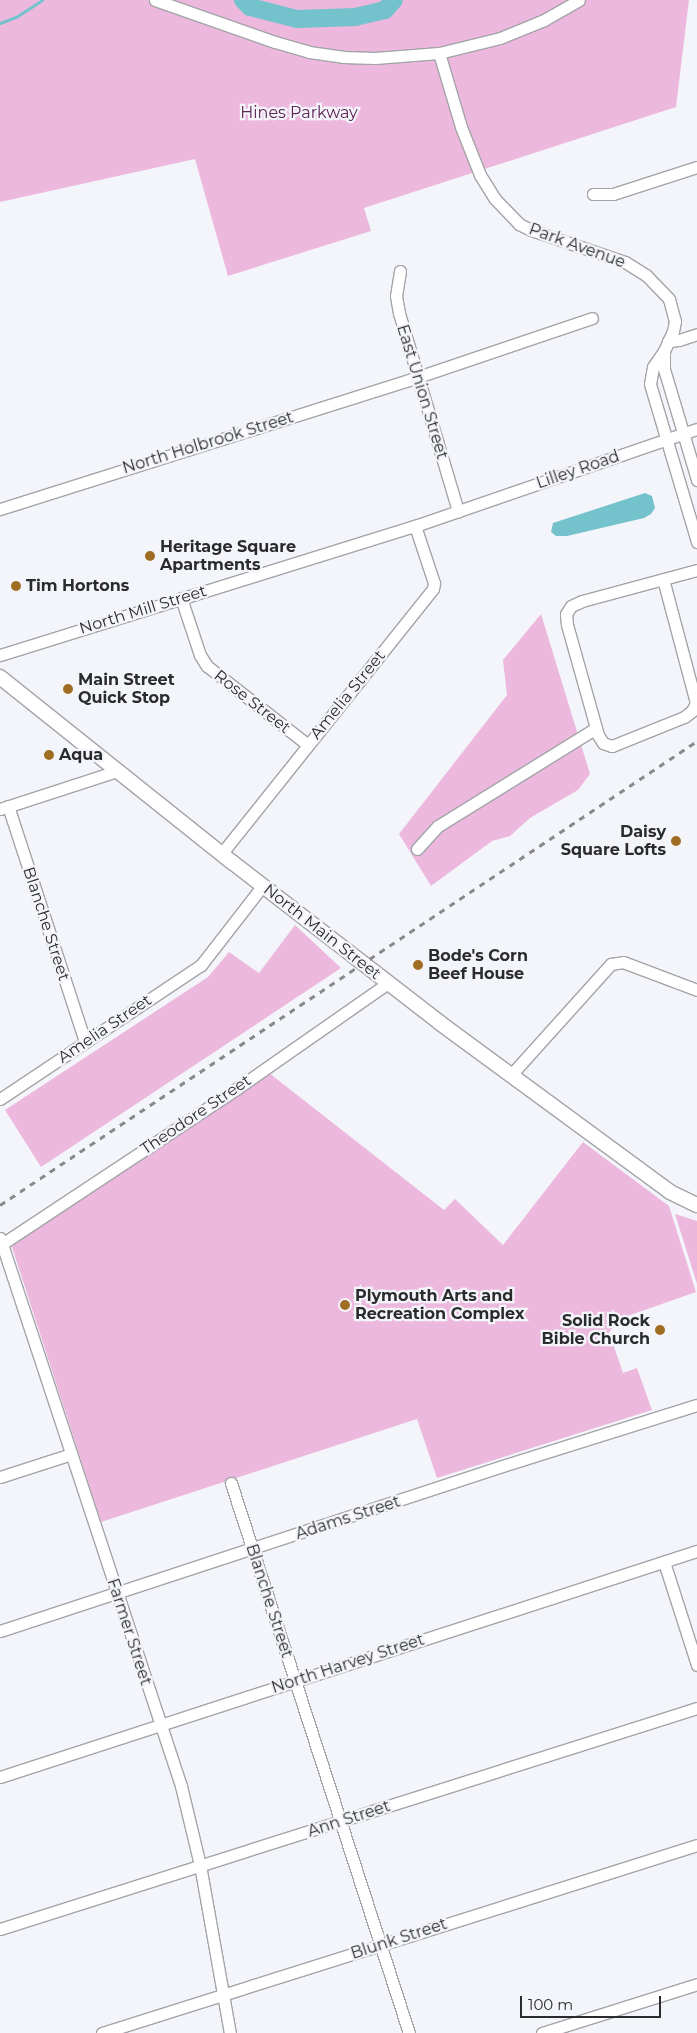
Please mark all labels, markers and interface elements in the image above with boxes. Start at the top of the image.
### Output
park label: Hines Parkway [240,103,358,123]
street label: Park Avenue [526,220,628,272]
street label: East Union Street [392,322,452,462]
street label: North Holbrook Street [120,408,296,478]
street label: Lilley Road [534,447,622,493]
place label: Heritage Square Apartments [160,537,296,575]
marker: Heritage Square Apartments [144,550,156,562]
place label: Tim Hortons [26,576,129,596]
marker: Tim Hortons [10,580,22,592]
street label: North Mill Street [77,582,209,638]
street label: Amelia Street [306,647,390,743]
street label: Rose Street [210,666,294,738]
place label: Main Street Quick Stop [78,670,175,708]
marker: Main Street Quick Stop [62,683,74,695]
place label: Aqua [59,745,103,765]
marker: Aqua [43,749,55,761]
place label: Daisy Square Lofts [561,822,666,860]
marker: Daisy Square Lofts [670,835,682,847]
street label: Blanche Street [19,865,73,983]
street label: North Main Street [260,880,384,984]
place label: Bode's Corn Beef House [428,946,528,984]
marker: Bode's Corn Beef House [412,959,424,971]
street label: Amelia Street [55,991,155,1067]
street label: Theodore Street [137,1071,255,1159]
place label: Plymouth Arts and Recreation Complex [355,1286,524,1324]
marker: Plymouth Arts and Recreation Complex [339,1299,351,1311]
place label: Solid Rock Bible Church [542,1311,650,1349]
marker: Solid Rock Bible Church [654,1324,666,1336]
street label: Adams Street [293,1492,403,1544]
street label: Blanche Street [242,1542,296,1660]
street label: Farmer Street [103,1576,155,1688]
street label: North Harvey Street [269,1630,427,1698]
street label: Ann Street [305,1797,393,1841]
street label: Blunk Street [348,1914,450,1964]
scale bar [522,1986,663,2018]
text: 100 m [528,1995,573,2014]

